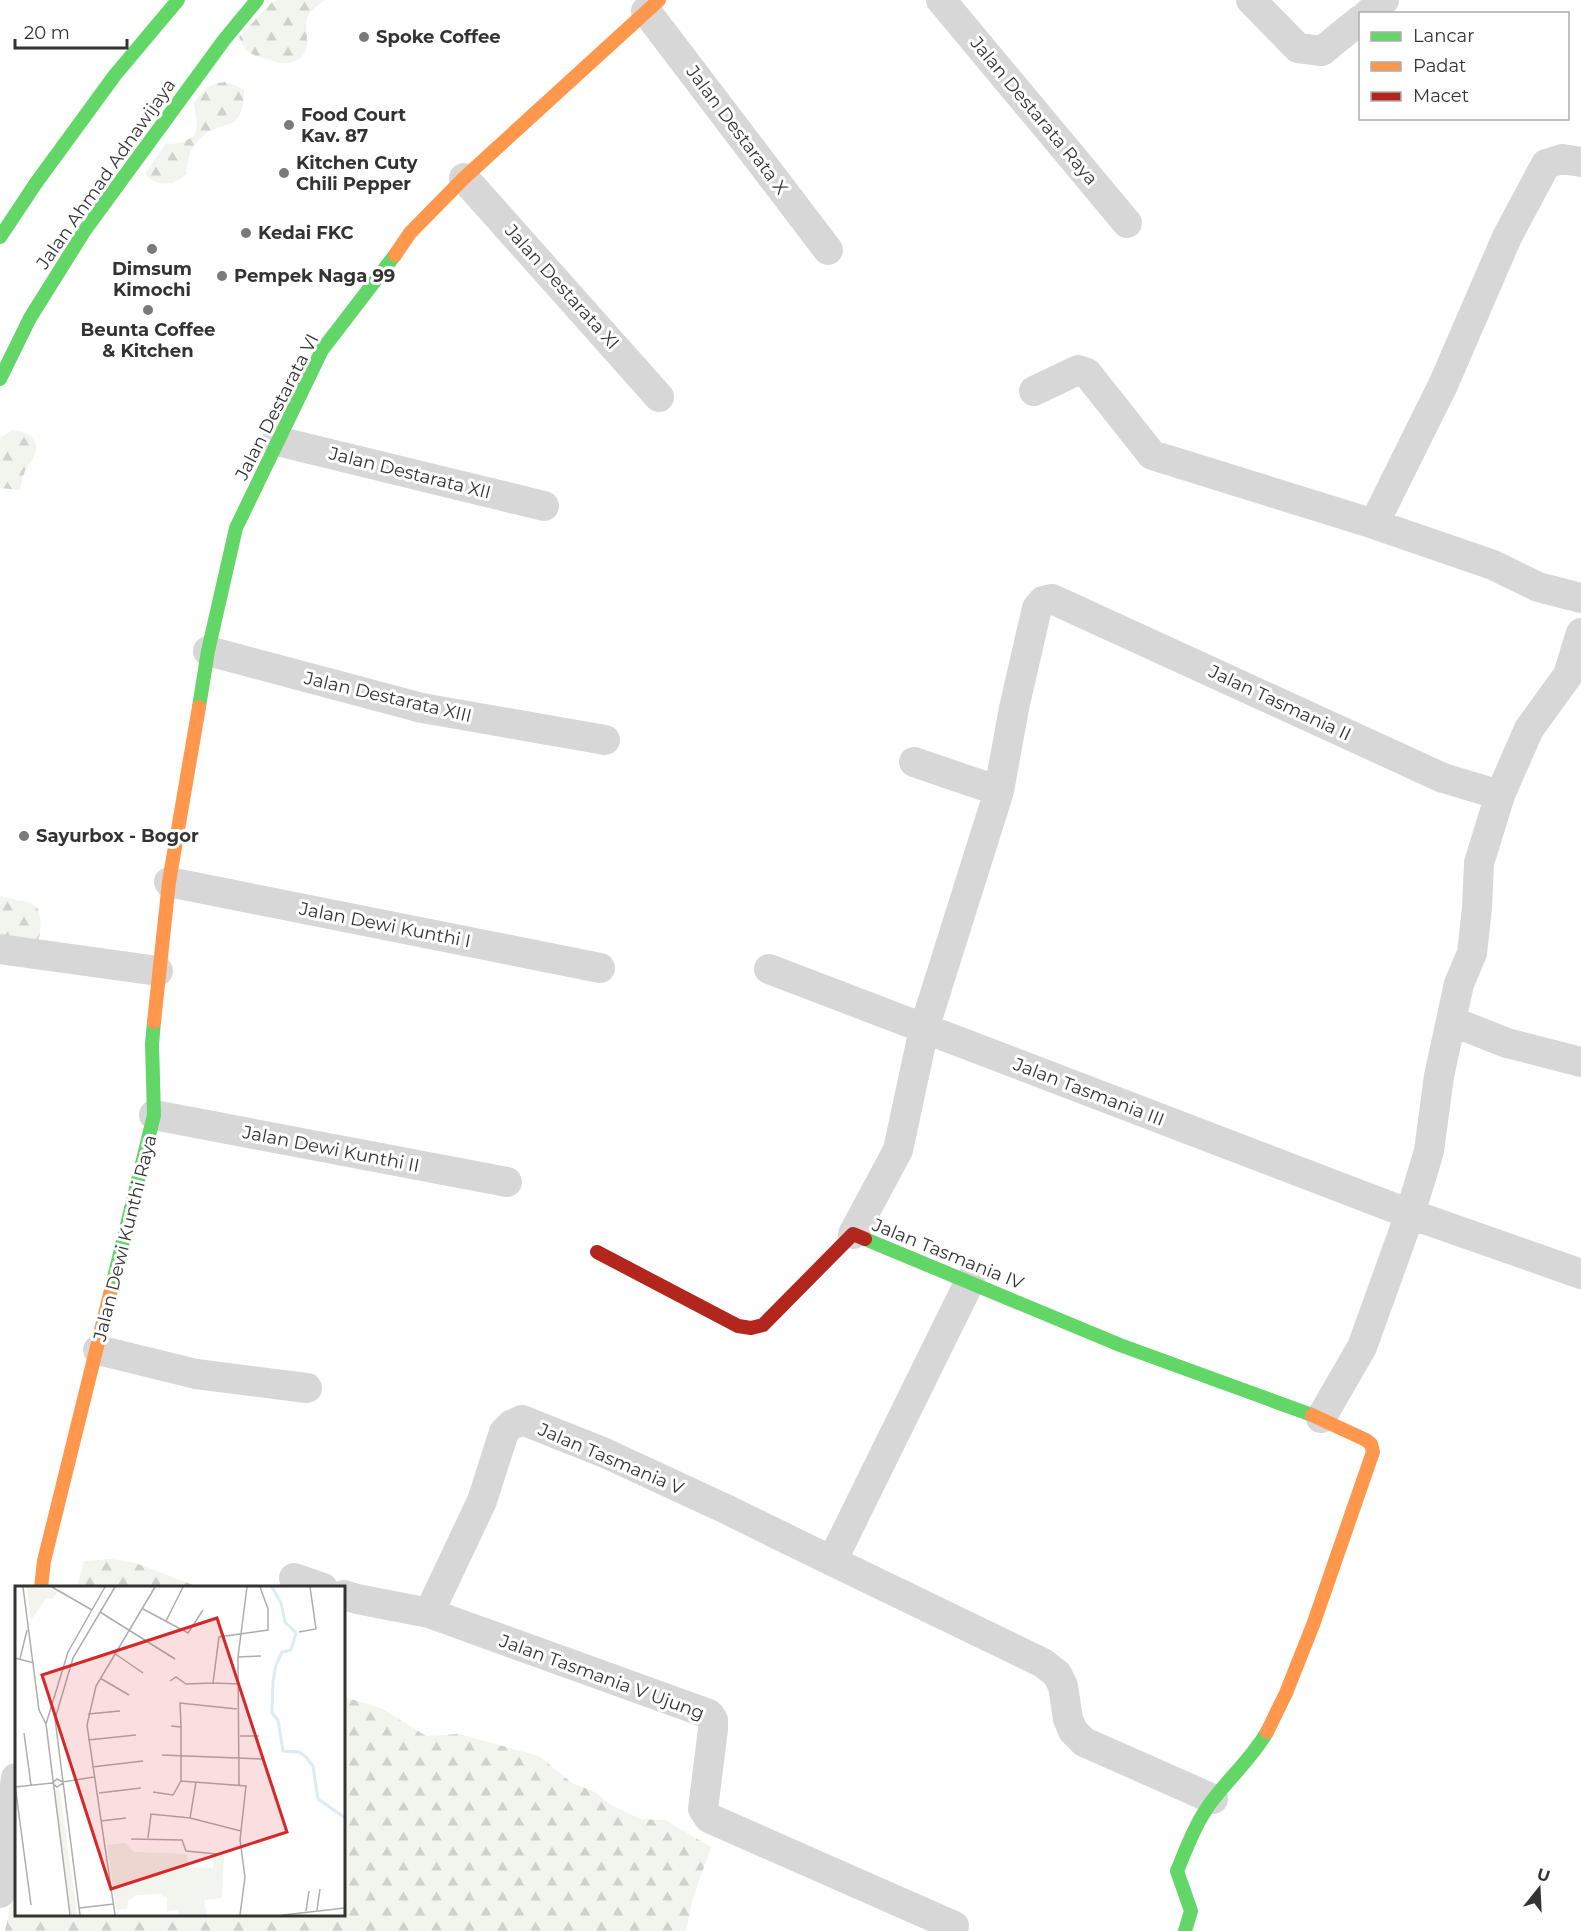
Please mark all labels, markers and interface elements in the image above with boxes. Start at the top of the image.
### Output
scale bar [15,12,128,50]
legend [1359,12,1569,120]
text: 20 m [24,22,70,44]
text: Lancar [1413,25,1474,47]
place label: Spoke Coffee [376,26,501,48]
marker: Spoke Coffee [357,30,371,44]
street label: Jalan Destarata Raya [965,32,1102,190]
text: Padat [1413,55,1466,77]
street label: Jalan Destarata X [681,61,793,199]
street label: Jalan Ahmad Adnawijaya [31,75,180,274]
text: Macet [1413,85,1469,107]
place label: Food Court Kav. 87 [301,104,406,147]
marker: Food Court Kav. 87 [282,118,296,132]
place label: Kitchen Cuty Chili Pepper [296,152,418,195]
marker: Kitchen Cuty Chili Pepper [277,166,291,180]
street label: Jalan Destarata XI [500,219,624,354]
place label: Kedai FKC [258,222,354,244]
marker: Kedai FKC [239,226,253,240]
marker: Dimsum Kimochi [145,242,159,256]
place label: Dimsum Kimochi [112,258,192,301]
place label: Pempek Naga 99 [234,265,395,287]
marker: Pempek Naga 99 [215,269,229,283]
marker: Beunta Coffee & Kitchen [141,303,155,317]
place label: Beunta Coffee & Kitchen [81,319,215,362]
street label: Jalan Destarata VI [230,330,323,485]
street label: Jalan Destarata XII [326,442,493,504]
street label: Jalan Tasmania II [1205,660,1354,746]
street label: Jalan Destarata XIII [301,667,474,727]
place label: Sayurbox - Bogor [36,825,199,847]
marker: Sayurbox - Bogor [17,829,31,843]
street label: Jalan Dewi Kunthi I [296,897,473,952]
street label: Jalan Tasmania III [1010,1053,1167,1131]
street label: Jalan Dewi Kunthi II [240,1121,421,1177]
street label: Jalan Dewi Kunthi Raya [88,1133,161,1344]
street label: Jalan Tasmania IV [868,1213,1027,1295]
street label: Jalan Tasmania V [534,1418,687,1500]
inset map [15,1586,345,1916]
street label: Jalan Tasmania V Ujung [496,1629,707,1724]
north arrow [1509,1859,1569,1919]
text: U [1535,1864,1552,1886]

